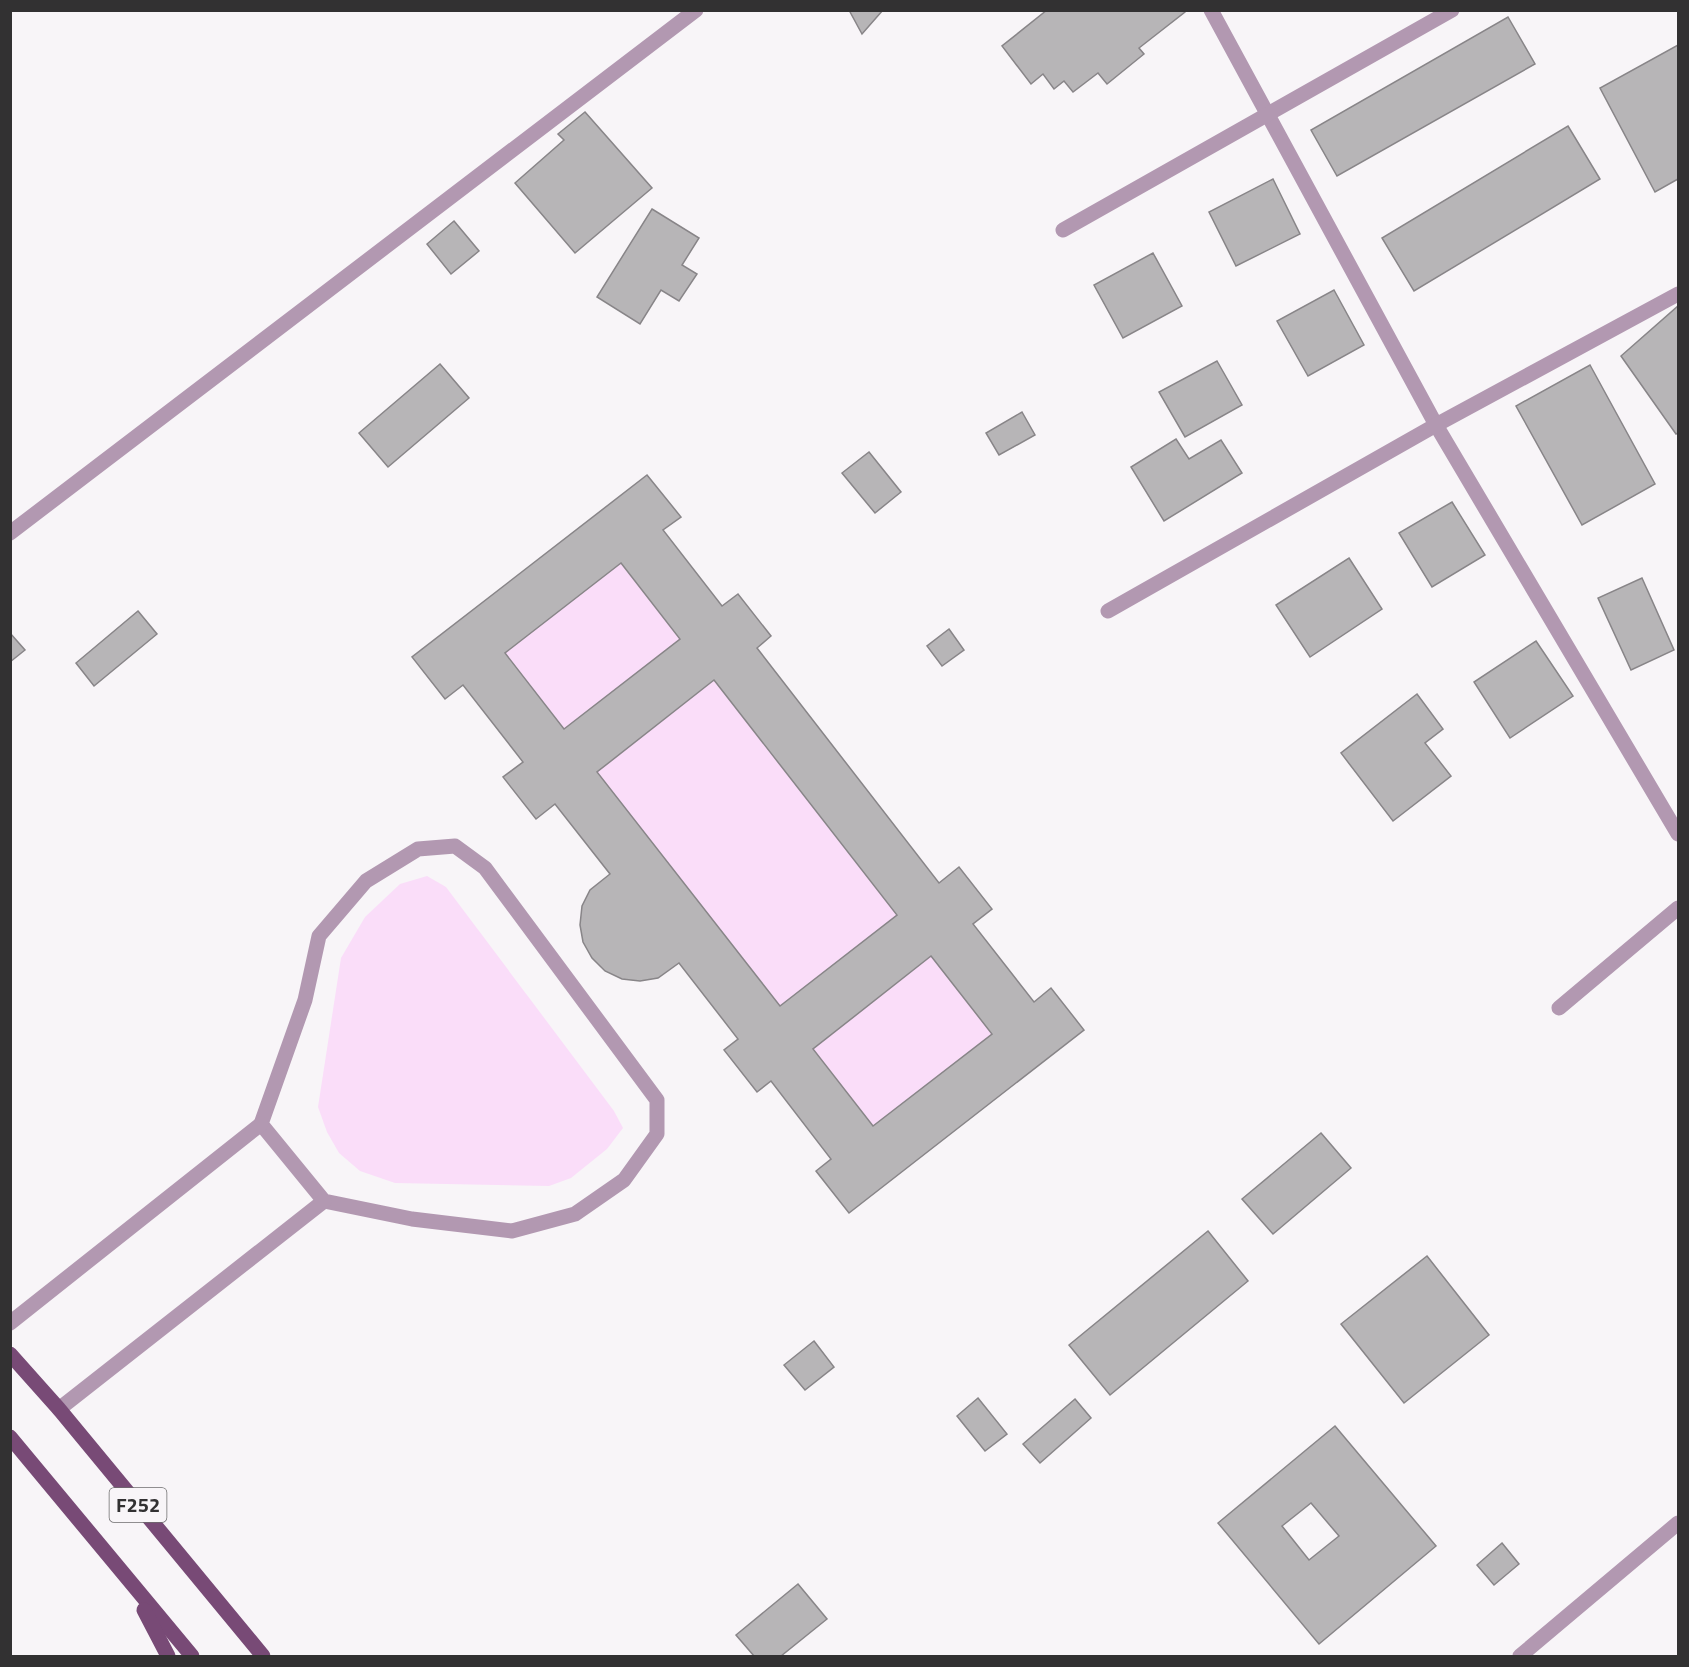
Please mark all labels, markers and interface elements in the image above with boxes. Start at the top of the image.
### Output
road number: F252 [110,1488,166,1522]

